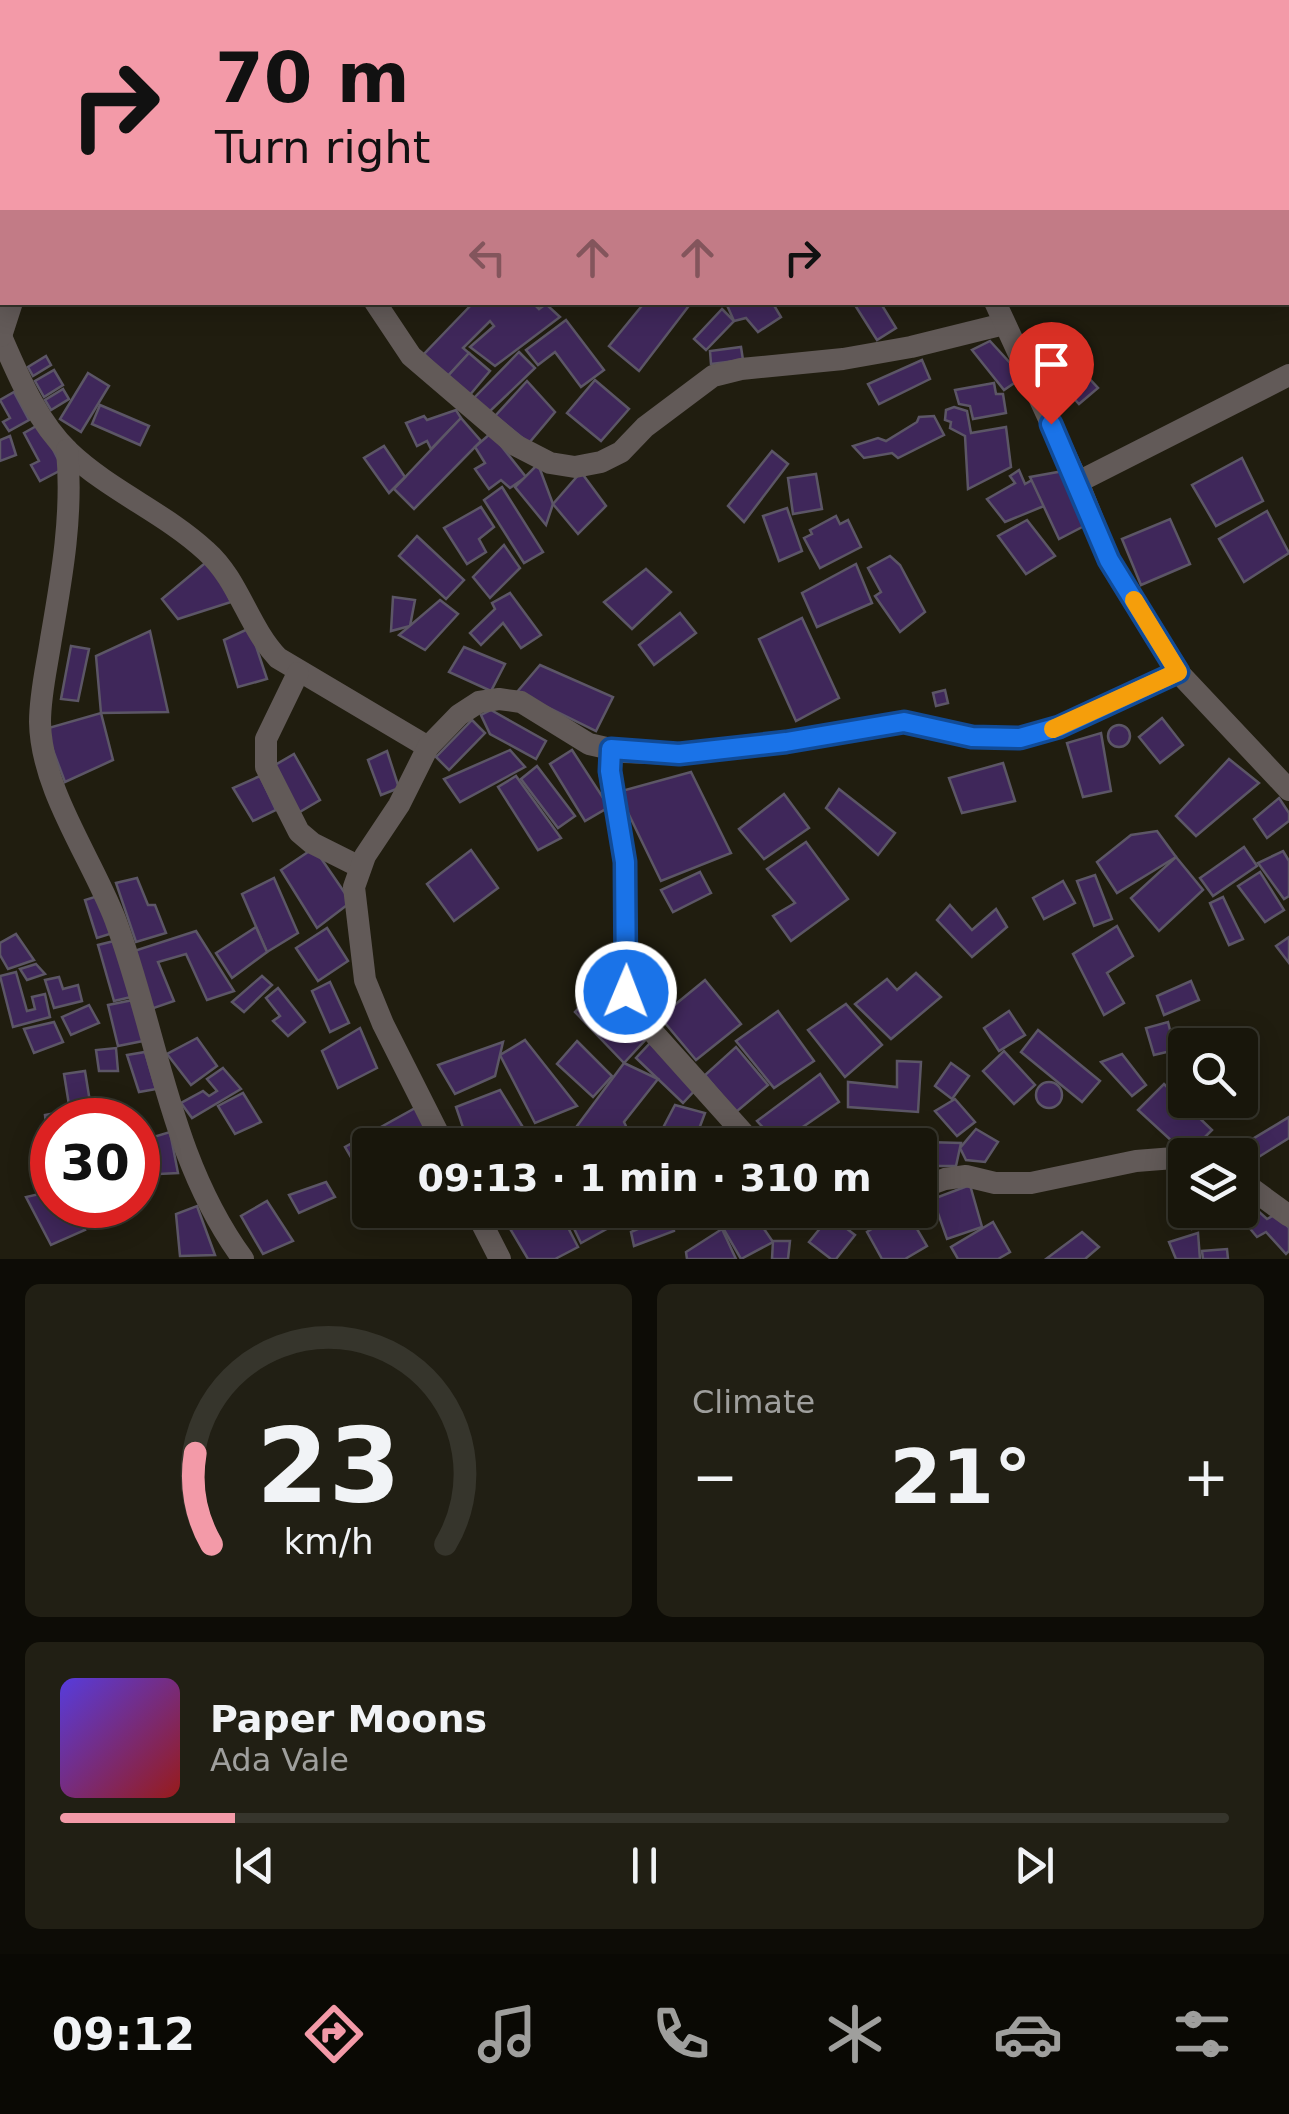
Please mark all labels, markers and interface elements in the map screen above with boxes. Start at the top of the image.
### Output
text: 70 m [215,37,410,119]
icon: right [50,40,180,170]
text: Turn right [215,121,430,174]
icon: left [460,230,515,285]
icon: ahead [565,230,620,285]
icon: ahead [670,230,725,285]
icon: right [775,230,830,285]
pin [1009,322,1094,425]
icon: arrive [1024,337,1079,392]
position arrow [574,940,678,1044]
map controls [1168,1028,1258,1228]
button: search [1168,1028,1258,1118]
speed limit sign: 30 [30,1098,160,1228]
button: layers [1168,1138,1258,1228]
text: 09:13 · 1 min · 310 m [417,1156,872,1200]
text: Climate [692,1383,815,1421]
text: 23 [256,1405,401,1527]
text: 21° [890,1433,1031,1521]
text: − [692,1445,738,1509]
text: + [1183,1445,1229,1509]
text: km/h [283,1521,374,1562]
text: Paper Moons [210,1697,487,1741]
text: Ada Vale [210,1741,349,1779]
icon: previous [227,1838,282,1893]
icon: pause [617,1838,672,1893]
icon: next [1007,1838,1062,1893]
icon: directions [299,1999,369,2069]
icon: music [472,1999,542,2069]
icon: phone [646,1999,716,2069]
icon: climate [820,1999,890,2069]
icon: car [993,1999,1063,2069]
icon: filters [1167,1999,1237,2069]
text: 09:12 [52,2008,195,2061]

